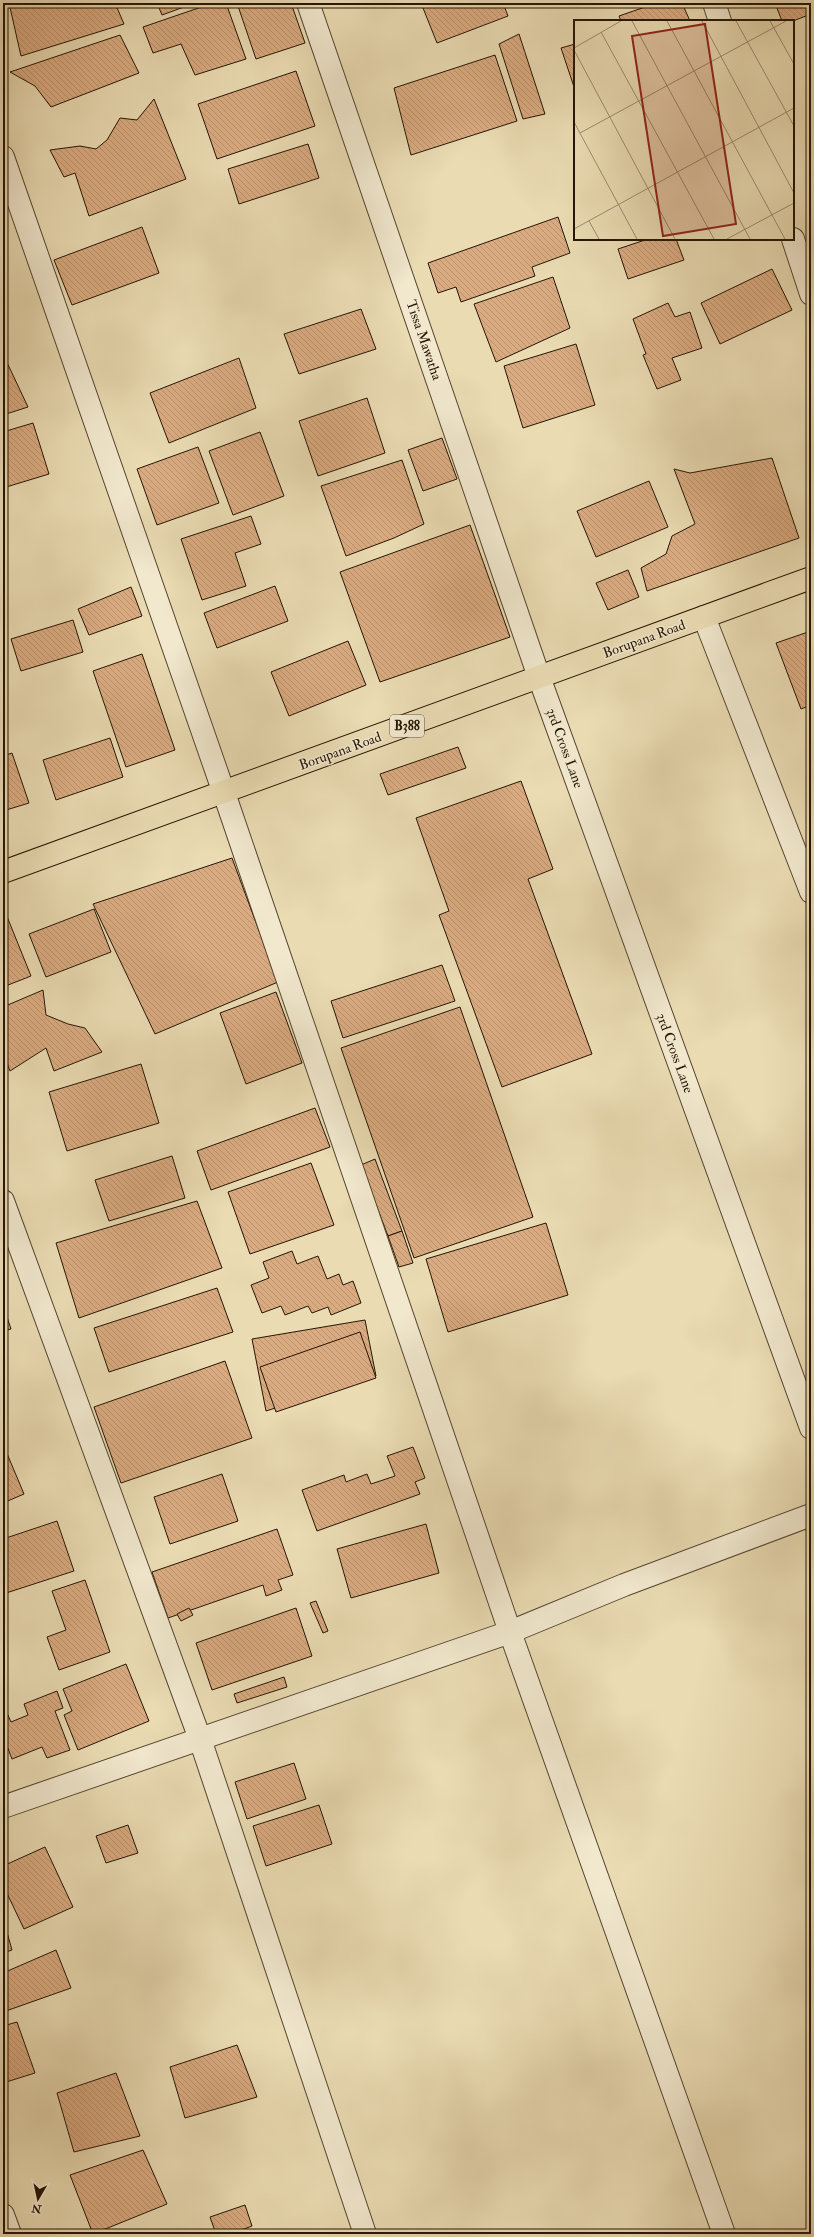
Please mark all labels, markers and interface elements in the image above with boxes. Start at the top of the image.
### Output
inset map [574,20,794,240]
street label: Tissa Mawatha [402,298,446,382]
street label: Borupana Road [600,616,688,663]
street label: 3rd Cross Lane [543,706,587,790]
road number: B388 [390,715,424,737]
street label: Borupana Road [296,728,384,775]
street label: 3rd Cross Lane [653,1011,697,1095]
north arrow [18,2179,58,2219]
text: N [30,2201,43,2216]

